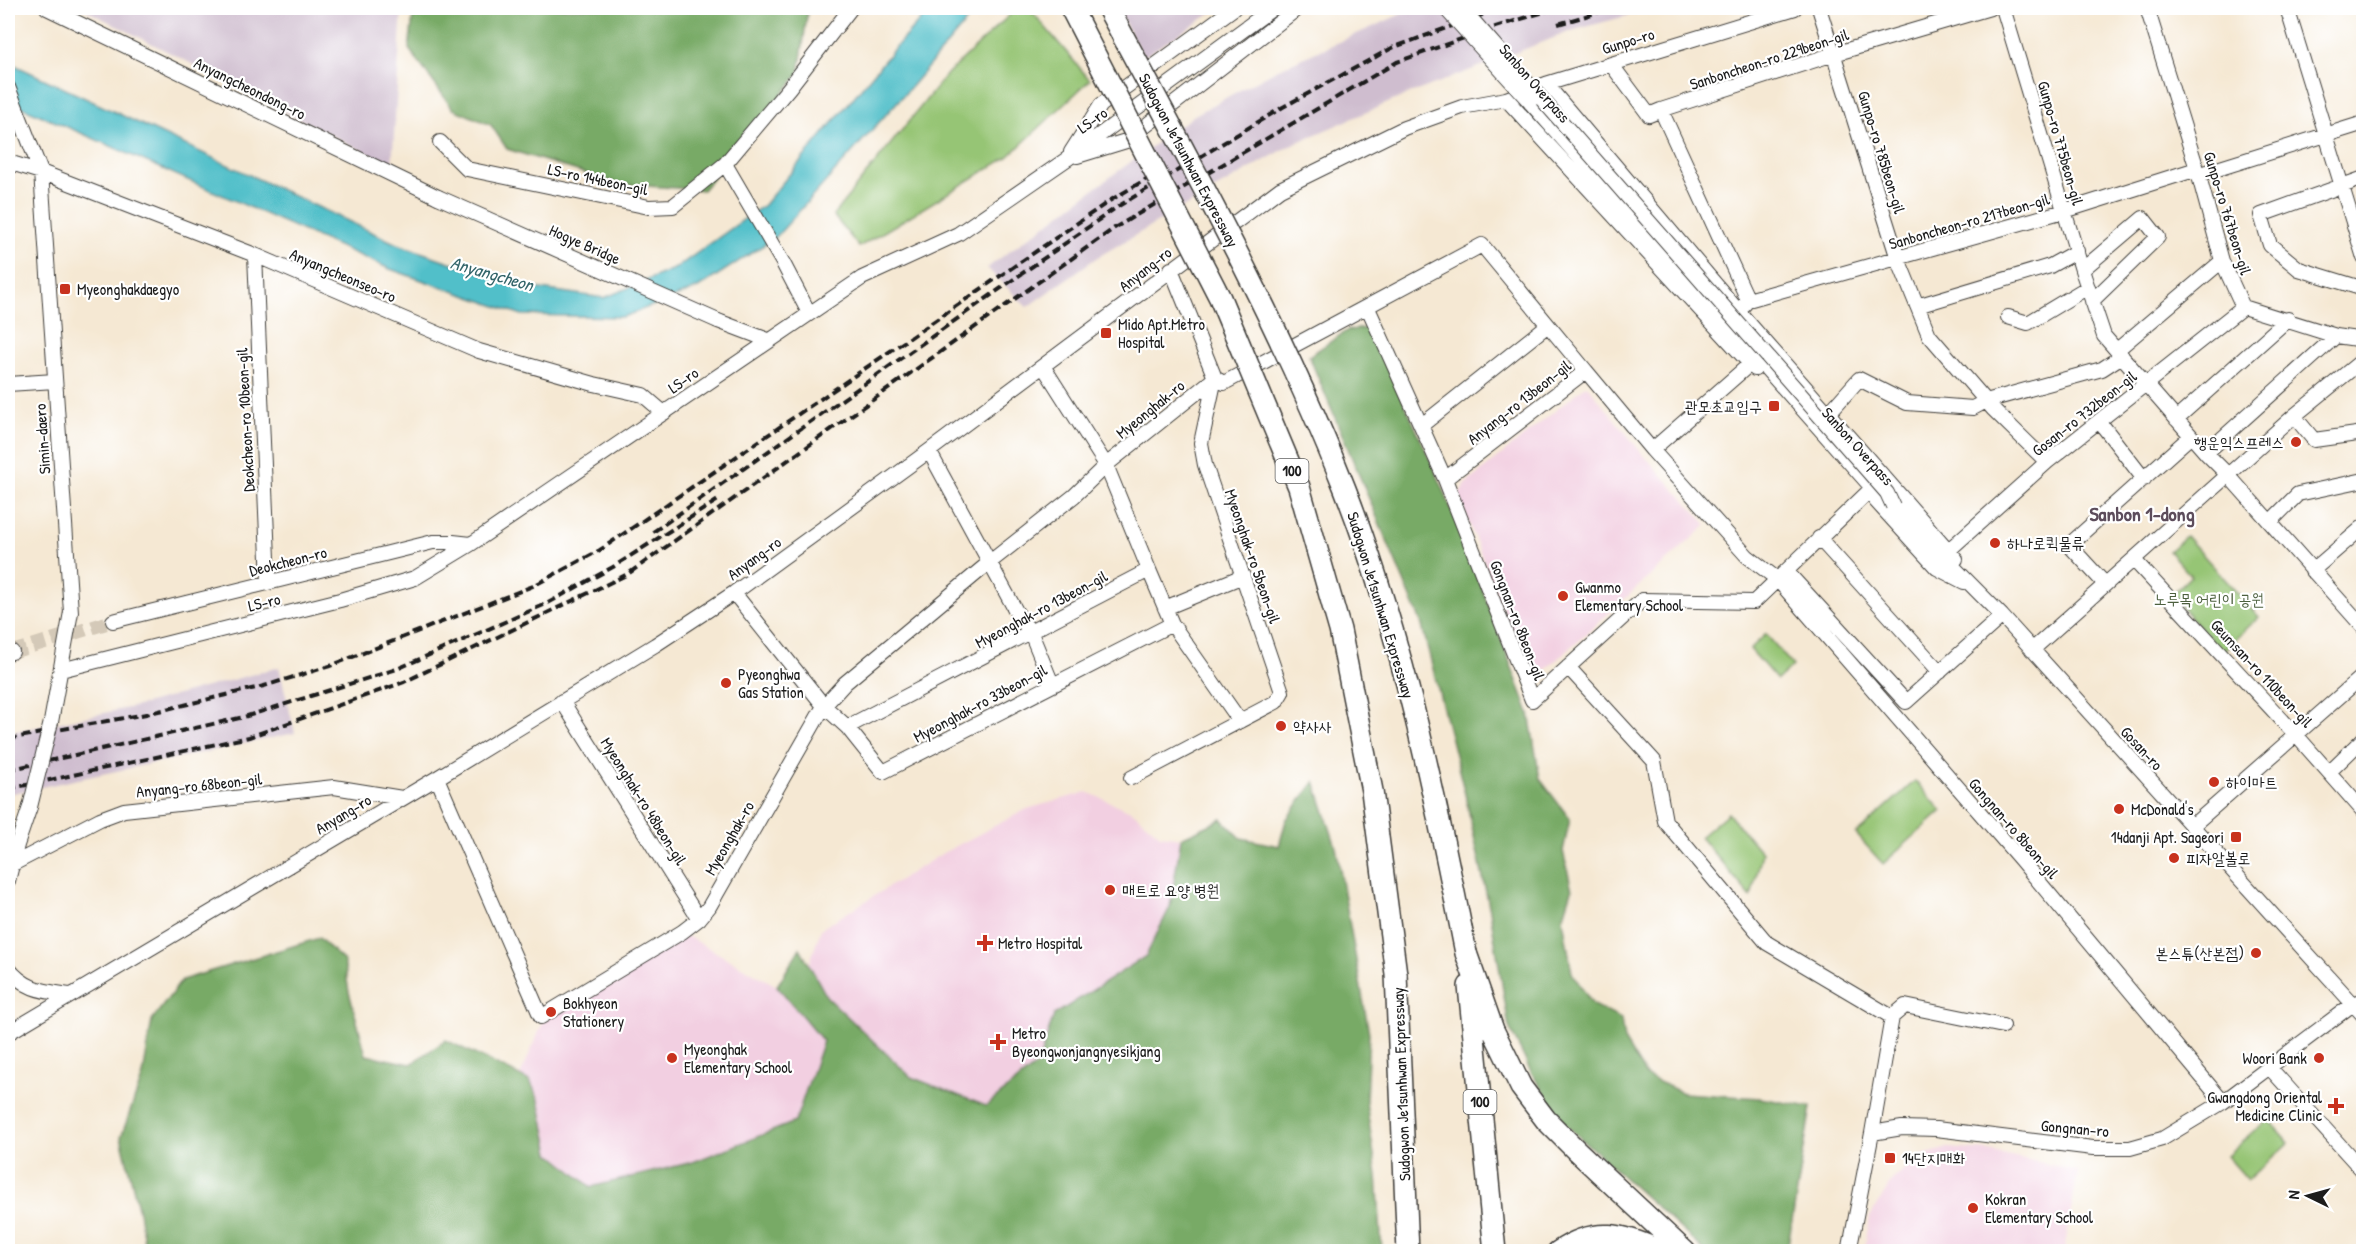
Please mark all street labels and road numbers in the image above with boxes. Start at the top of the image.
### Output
street label: Gunpo-ro [1599,22,1657,59]
street label: Sanboncheon-ro 229beon-gil [1687,23,1852,95]
street label: Sanbon Overpass [1495,39,1575,127]
street label: Anyangcheondong-ro [191,51,310,125]
street label: Sudogwon Je1sunhwan Expressway [1134,69,1244,251]
street label: Gunpo-ro 775beon-gil [2033,78,2089,208]
street label: Gunpo-ro 785beon-gil [1853,88,1911,217]
street label: LS-ro [1072,101,1112,138]
street label: Gunpo-ro 767beon-gil [2199,149,2257,278]
street label: LS-ro 144beon-gil [546,158,651,201]
street label: Sanboncheon-ro 217beon-gil [1886,187,2053,254]
street label: Hogye Bridge [546,219,625,270]
street label: Anyang-ro [1114,241,1176,297]
street label: Anyangcheonseo-ro [286,243,400,308]
street label: Deokcheon-ro 10beon-gil [230,347,260,492]
street label: Anyang-ro 13beon-gil [1462,354,1576,450]
street label: LS-ro [663,361,703,398]
street label: Gosan-ro 732beon-gil [2027,365,2141,461]
street label: Myeonghak-ro [1111,374,1189,443]
street label: Simin-daero [29,402,55,475]
street label: Sanbon Overpass [1817,402,1899,490]
road number: 100 [1276,459,1308,483]
street label: Myeonghak-ro 5beon-gil [1220,486,1287,627]
street label: Sudogwon Je1sunhwan Expressway [1342,509,1420,701]
street label: Anyang-ro [723,531,786,585]
street label: Deokcheon-ro [247,541,330,581]
street label: Gongnan-ro 8beon-gil [1485,557,1551,684]
street label: Myeonghak-ro 13beon-gil [971,564,1112,653]
street label: LS-ro [246,587,283,617]
street label: Geumsan-ro 110beon-gil [2206,614,2318,732]
street label: Myeonghak-ro 33beon-gil [909,658,1051,748]
street label: Gosan-ro [2116,721,2168,775]
street label: Myeonghak-ro 48beon-gil [596,733,693,870]
street label: Anyang-ro 68beon-gil [135,767,264,803]
street label: Gongnan-ro 8beon-gil [1964,773,2064,884]
street label: Anyang-ro [311,788,375,839]
street label: Myeonghak-ro [699,796,759,879]
street label: Sudogwon Je1sunhwan Expressway [1387,986,1415,1181]
road number: 100 [1464,1090,1496,1114]
street label: Gongnan-ro [2040,1114,2111,1142]

